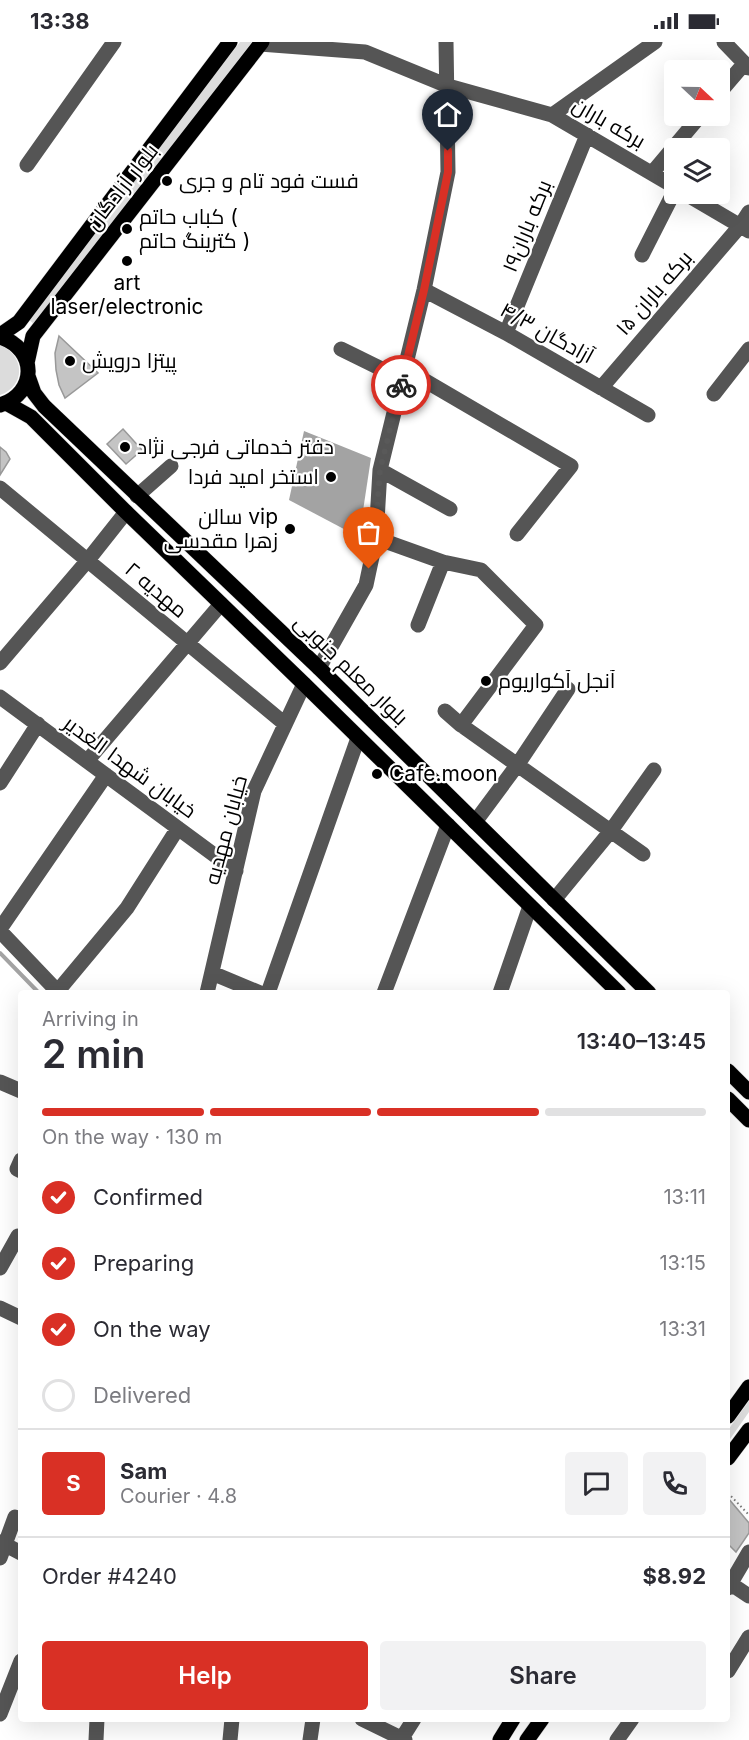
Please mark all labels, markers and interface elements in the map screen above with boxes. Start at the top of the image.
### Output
text: 13:38 [30,8,90,34]
north arrow [664,60,730,126]
map controls [664,60,730,204]
pin [422,89,473,151]
street label: برکه باران [568,92,650,154]
icon: home [431,98,464,131]
button: layers [664,138,730,204]
street label: بلوار آزادگان [80,139,164,235]
place label: فست فود تام و جرى [179,168,359,195]
marker: فست فود تام و جرى [160,174,174,188]
street label: برکه باران۱۹ [497,176,557,276]
place label: کباب حاتم ( کترینگ حاتم ) [139,204,250,255]
marker: کباب حاتم ( کترینگ حاتم ) [120,222,134,236]
street label: برکه باران ۱۵ [610,245,698,341]
marker: art laser/electronic [120,254,134,268]
place label: art laser/electronic [50,270,204,319]
street label: آزادگان ۴/۳ [496,297,599,369]
place label: پیتزا درویش [82,348,177,375]
marker: پیتزا درویش [63,354,77,368]
courier [371,355,431,415]
icon: bike [385,369,418,402]
place label: دفتر خدماتی فرجی نژاد [137,434,334,460]
marker: دفتر خدماتی فرجی نژاد [118,440,132,454]
place label: استخر امید فردا [188,464,319,489]
marker: استخر امید فردا [324,470,338,484]
place label: سالن vip زهرا مقدسی [164,504,278,554]
pin [343,507,394,569]
icon: bag [352,516,385,549]
marker: سالن vip زهرا مقدسی [283,522,297,536]
street label: مهدیه ۲ [120,556,192,624]
street label: بلوار معلم جنوبی [288,609,413,732]
place label: آنجل آکواریوم [498,668,616,695]
marker: آنجل آکواریوم [479,674,493,688]
street label: خیابان شهدا الغدیر [58,710,201,824]
place label: Cafe.moon [389,761,498,786]
marker: Cafe.moon [370,767,384,781]
street label: خیابان مهدیه [199,773,253,887]
text: Arriving in [42,1007,139,1031]
text: 13:40–13:45 [577,1028,706,1054]
text: 2 min [42,1030,145,1077]
text: On the way · 130 m [42,1125,222,1149]
icon: check [42,1181,75,1214]
text: Confirmed [93,1184,203,1210]
text: 13:11 [663,1185,706,1209]
icon: check [42,1247,75,1280]
text: Preparing [93,1250,194,1276]
text: 13:15 [659,1251,706,1275]
icon: check [42,1313,75,1346]
text: On the way [93,1316,211,1342]
text: 13:31 [659,1317,706,1341]
text: Delivered [93,1382,191,1408]
button: chat [565,1452,628,1515]
button: phone [643,1452,706,1515]
text: Sam [120,1458,167,1484]
text: S [66,1470,81,1496]
text: Courier · 4.8 [120,1484,237,1508]
text: Order #4240 [42,1563,177,1589]
text: $8.92 [643,1563,706,1589]
button: Help [42,1641,368,1710]
button: Share [380,1641,706,1710]

